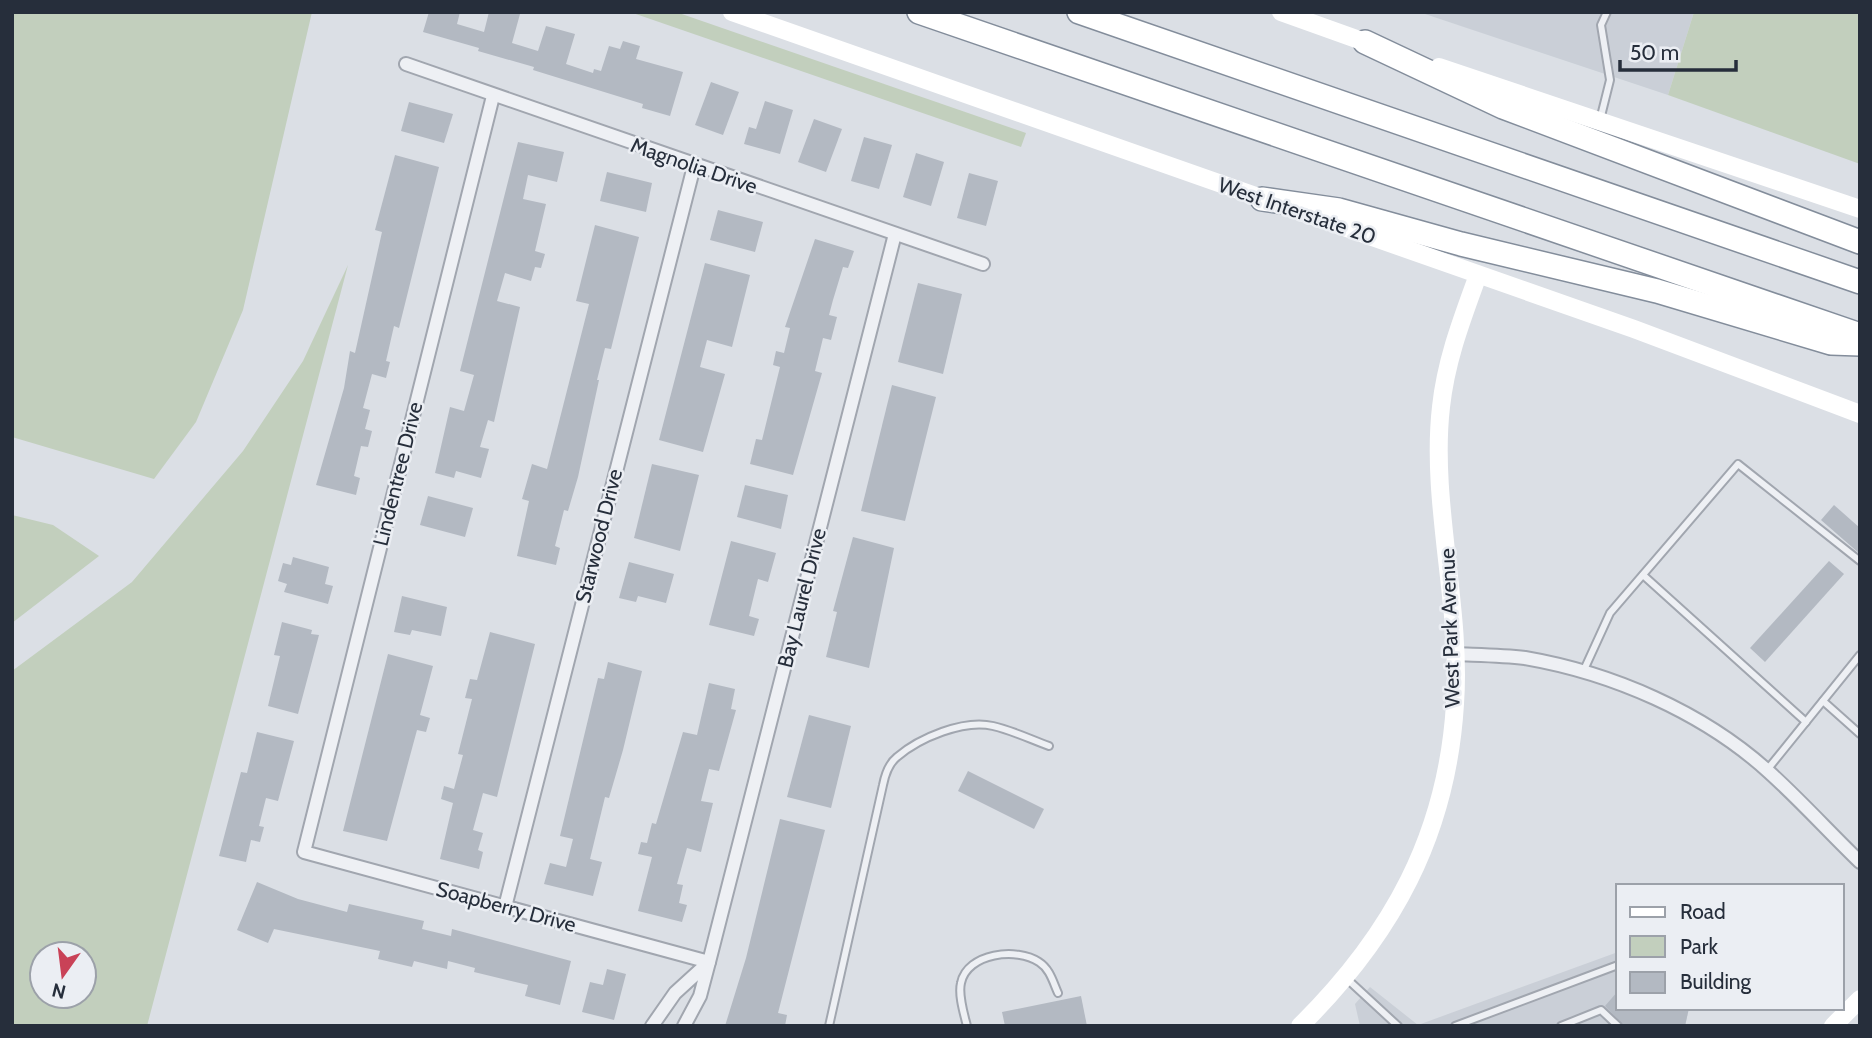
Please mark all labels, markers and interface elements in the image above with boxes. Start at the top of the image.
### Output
scale bar [1620,28,1736,72]
text: 50 m [1630,40,1679,65]
street label: Magnolia Drive [628,132,761,199]
street label: West Interstate 20 [1215,172,1379,249]
street label: Lindentree Drive [368,399,428,548]
street label: Starwood Drive [570,466,627,606]
street label: Bay Laurel Drive [772,525,831,670]
street label: West Park Avenue [1434,548,1465,708]
street label: Soapberry Drive [433,876,579,937]
legend [1616,884,1844,1010]
text: Road [1680,899,1726,924]
text: Park [1680,934,1718,959]
north arrow [28,940,98,1010]
text: Building [1680,969,1752,994]
text: N [50,978,68,1004]

